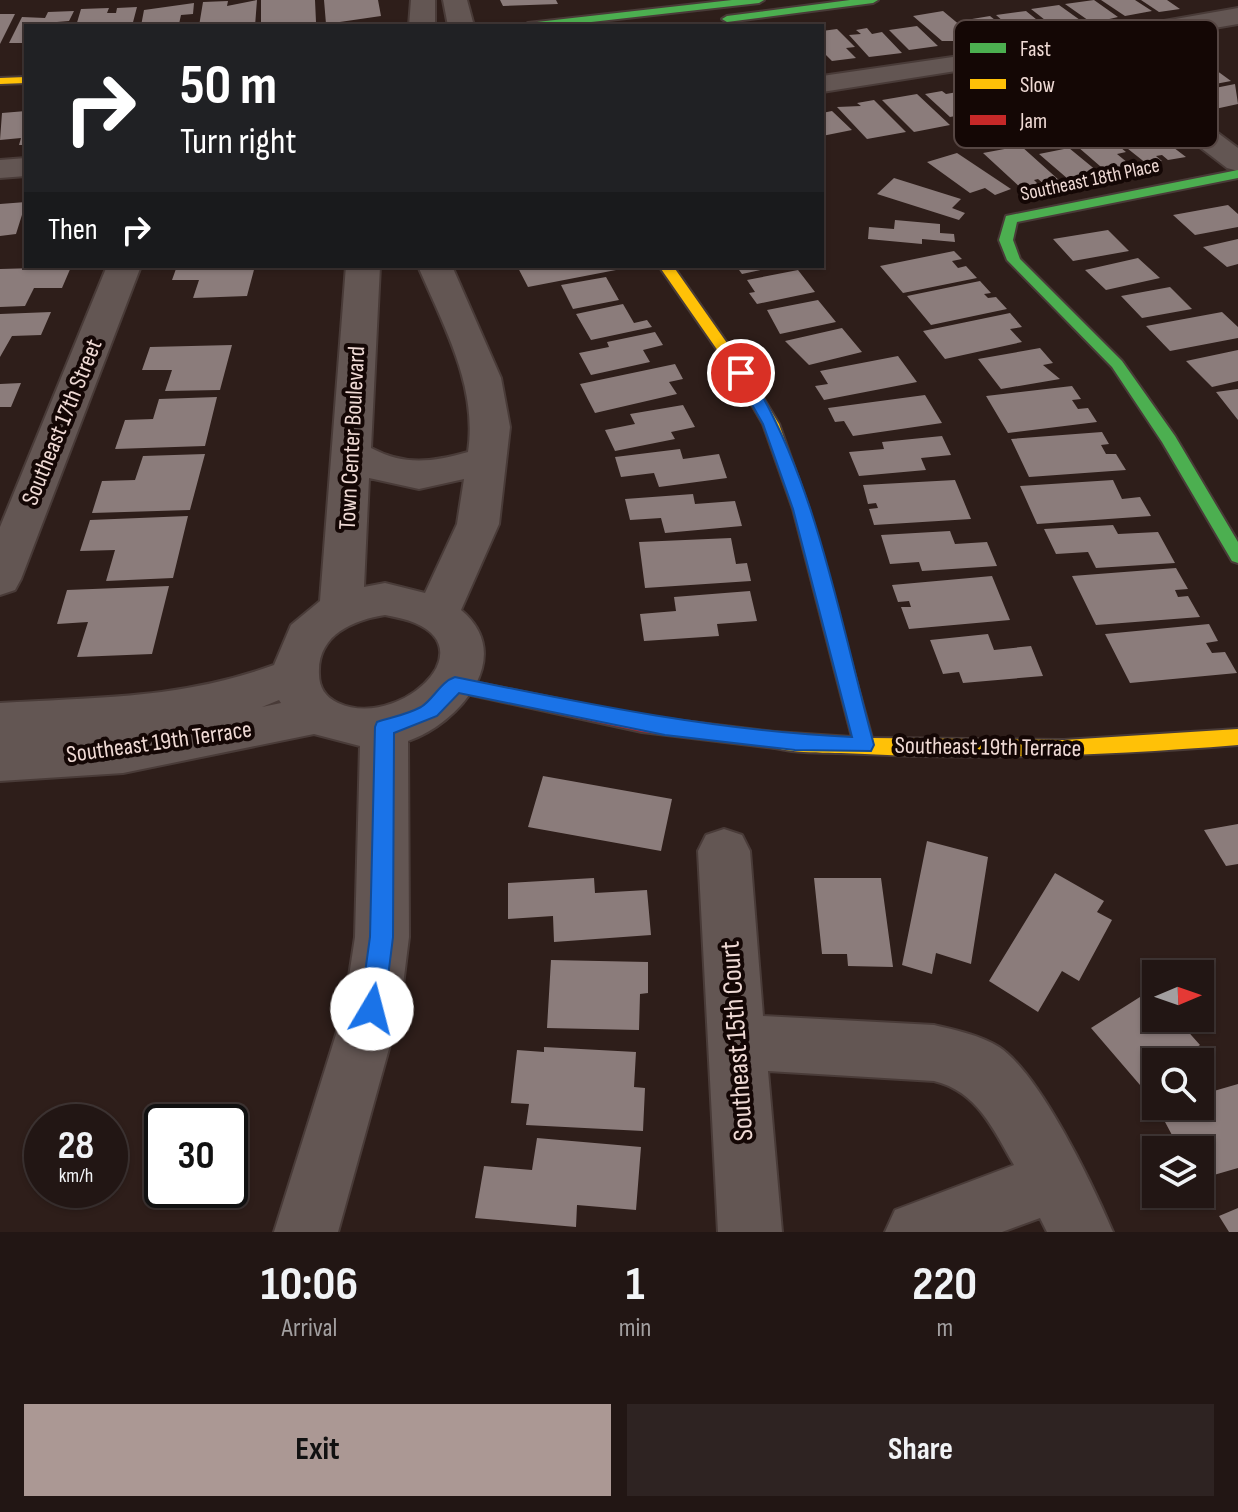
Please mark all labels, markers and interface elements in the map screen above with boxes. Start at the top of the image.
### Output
legend [954,20,1218,148]
text: Fast [1020,36,1051,63]
text: 50 m [180,53,277,120]
icon: right [48,56,152,160]
text: Slow [1020,72,1055,99]
text: Jam [1019,108,1047,135]
text: Turn right [180,121,297,164]
street label: Southeast 18th Place [1018,154,1162,206]
icon: right [114,208,158,252]
text: Then [48,212,98,248]
street label: Southeast 17th Street [15,335,109,509]
pin [707,339,775,407]
street label: Town Center Boulevard [333,345,371,531]
icon: arrive [719,351,763,395]
street label: Southeast 19th Terrace [65,715,253,769]
street label: Southeast 19th Terrace [894,731,1082,763]
street label: Southeast 15th Court [714,940,760,1142]
north arrow [1142,960,1214,1032]
map controls [1142,960,1214,1208]
position arrow [330,967,414,1051]
button: search [1142,1048,1214,1120]
speed limit sign: 30 [144,1104,248,1208]
text: 28 [58,1122,94,1170]
button: layers [1142,1136,1214,1208]
text: km/h [59,1164,93,1188]
text: 10:06 [261,1256,358,1313]
text: 1 [626,1256,645,1313]
text: 220 [912,1256,977,1313]
text: Arrival [281,1313,337,1344]
text: min [619,1313,652,1344]
text: m [936,1313,953,1344]
button: Exit [24,1404,611,1496]
button: Share [627,1404,1214,1496]

